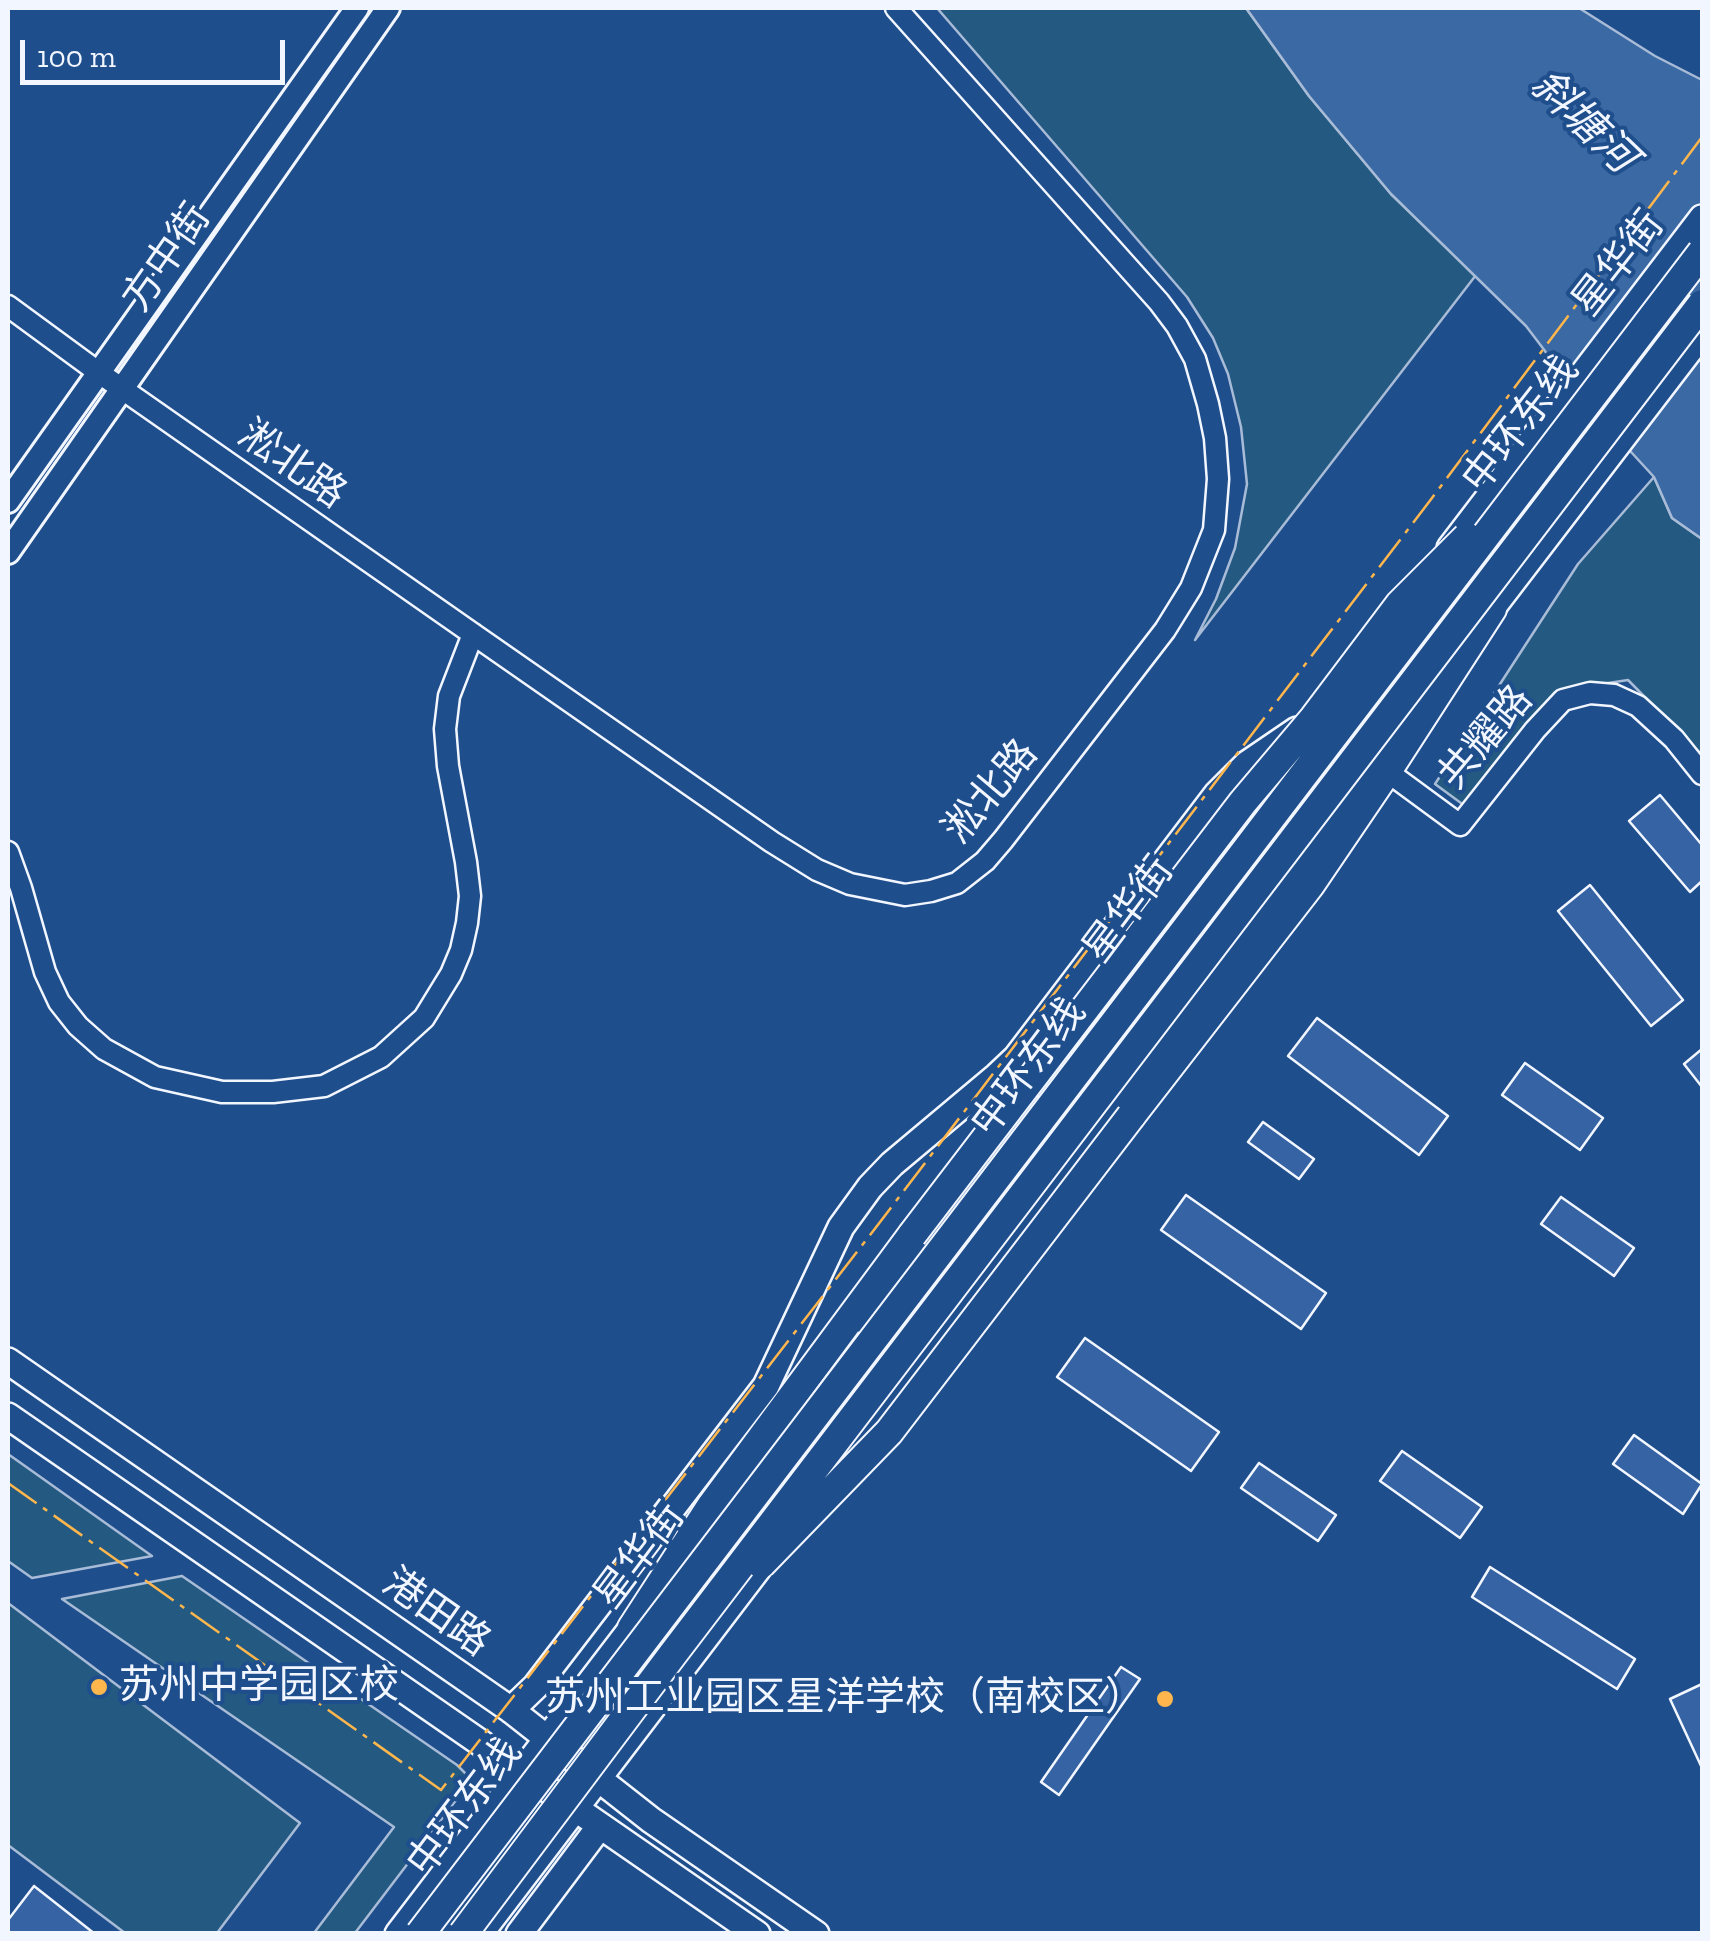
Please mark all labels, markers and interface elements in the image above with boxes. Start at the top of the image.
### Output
scale bar [25,20,290,82]
text: 100 m [37,39,116,75]
water label: 斜塘河 [1520,60,1646,184]
street label: 方中街 [113,195,221,321]
street label: 星华街 [1563,202,1675,326]
street label: 中环东线 [1453,347,1589,503]
street label: 淞北路 [229,411,355,519]
street label: 共耀路 [1429,677,1543,799]
street label: 淞北路 [934,731,1048,853]
street label: 星华街 [1074,848,1184,972]
street label: 中环东线 [962,990,1096,1146]
street label: 星华街 [585,1494,695,1618]
street label: 港田路 [373,1559,499,1667]
place label: 苏州中学园区校 [119,1663,399,1711]
place label: 苏州工业园区星洋学校（南校区） [545,1675,1145,1723]
marker: 苏州中学园区校 [88,1676,110,1698]
marker: 苏州工业园区星洋学校（南校区） [1154,1688,1176,1710]
street label: 中环东线 [398,1730,532,1886]

